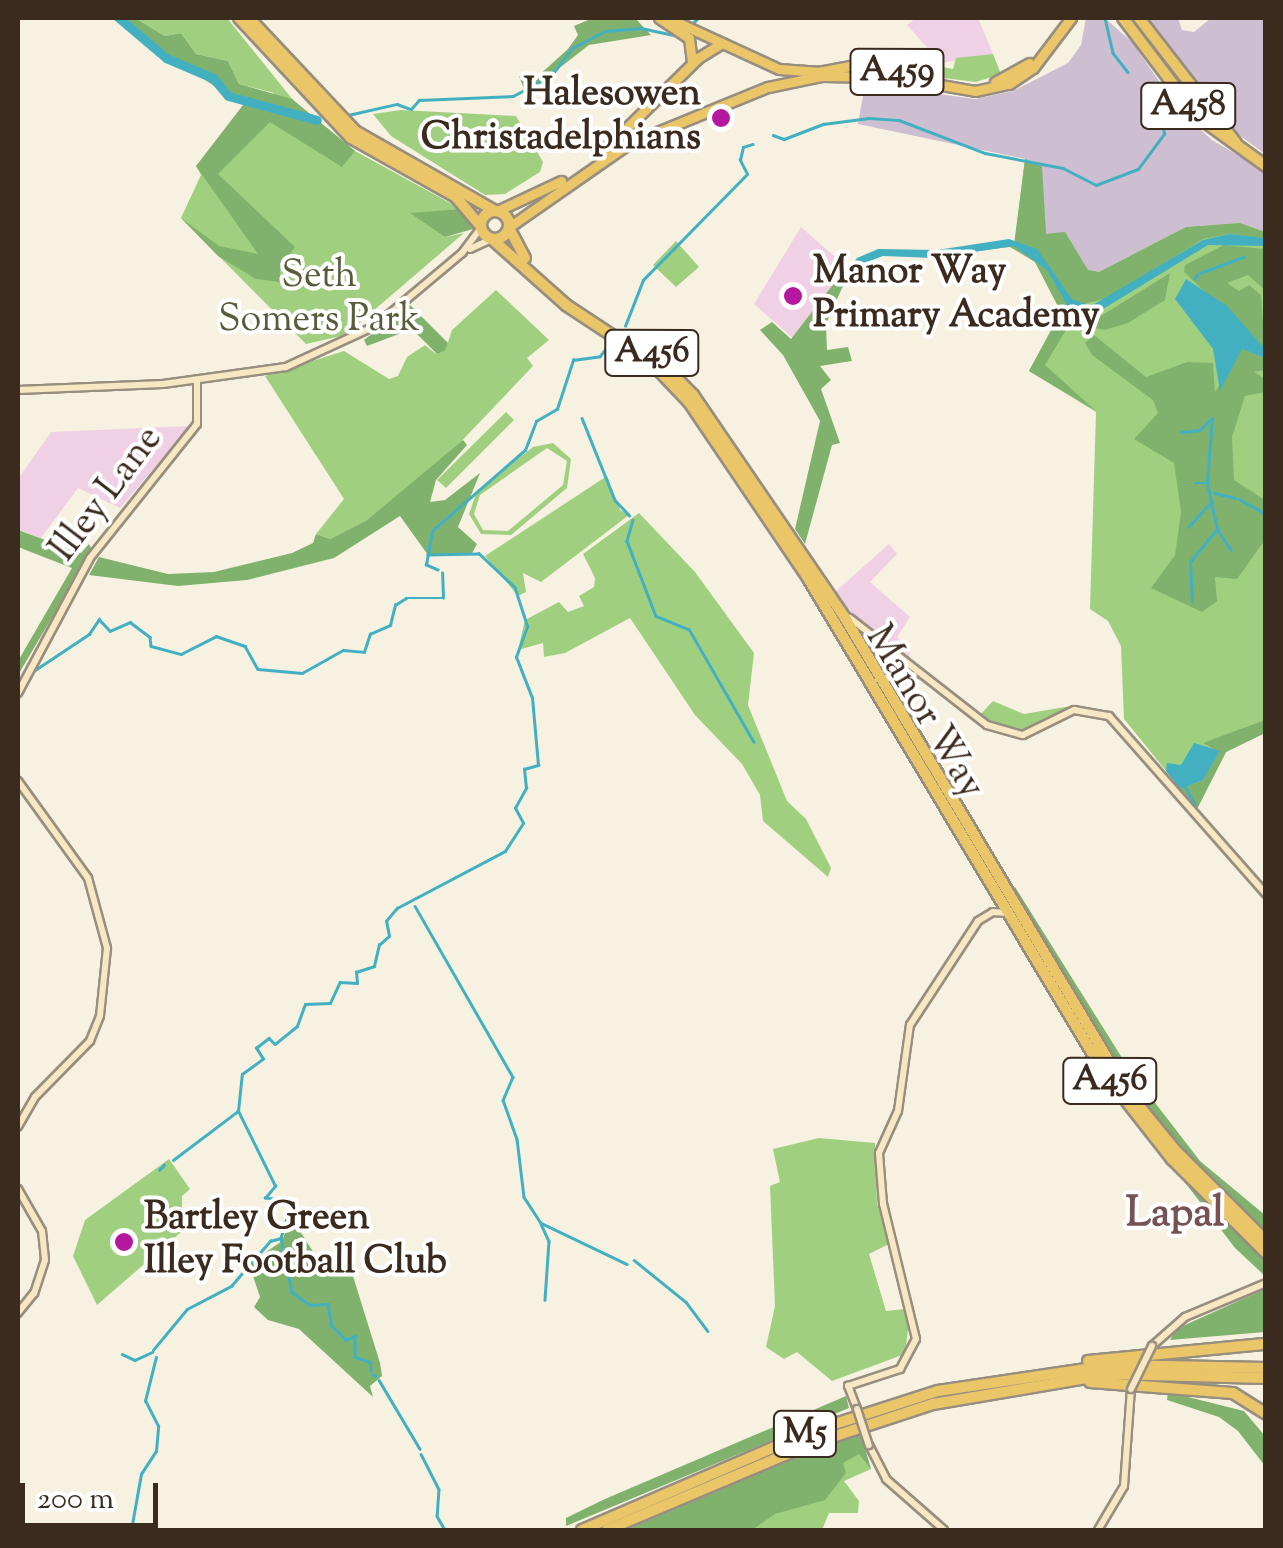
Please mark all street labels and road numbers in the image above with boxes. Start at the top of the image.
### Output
road number: A459 [847,42,947,102]
road number: A458 [1138,76,1238,136]
road number: A456 [602,323,702,383]
street label: Illey Lane [42,418,174,572]
street label: Manor Way [854,618,992,808]
road number: A456 [1060,1051,1160,1111]
road number: M5 [772,1404,838,1464]

